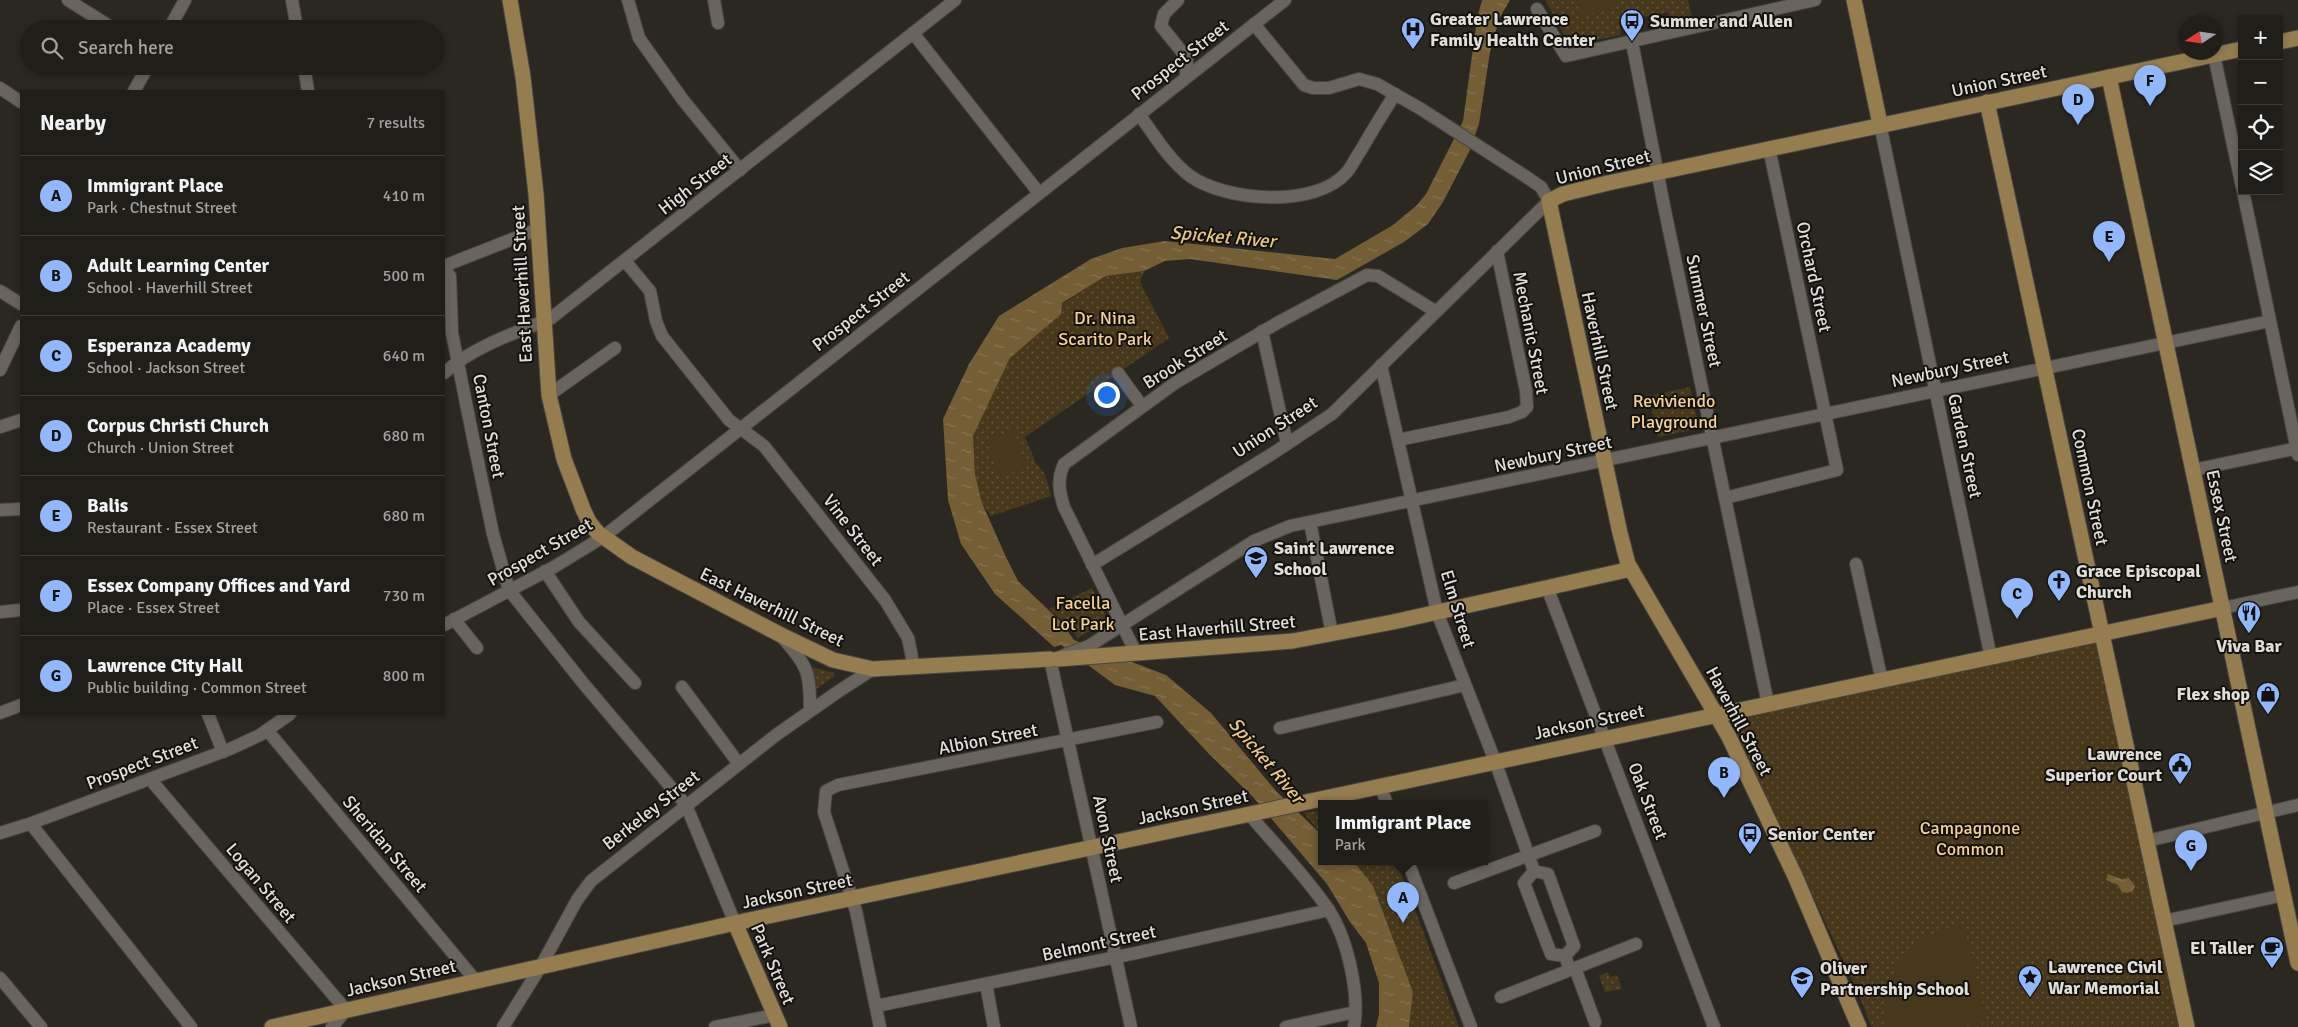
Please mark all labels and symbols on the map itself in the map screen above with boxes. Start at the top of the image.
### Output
place label: Greater Lawrence Family Health Center [1430,8,1596,51]
bus stop icon: Summer and Allen [1619,8,1645,42]
place label: Summer and Allen [1650,10,1793,32]
street label: Prospect Street [1127,15,1233,105]
north arrow [2178,15,2223,60]
hospital icon: Greater Lawrence Family Health Center [1400,16,1426,50]
street label: Union Street [1949,60,2049,102]
pin: F [2134,65,2166,106]
pin: D [2062,84,2094,125]
street label: Union Street [1553,145,1653,189]
street label: High Street [654,148,736,220]
street label: East Haverhill Street [507,205,537,363]
water label: Spicket River [1169,220,1279,254]
street label: Orchard Street [1792,220,1836,334]
pin: E [2093,221,2125,262]
street label: Summer Street [1681,252,1727,370]
street label: Prospect Street [808,266,914,356]
street label: Mechanic Street [1508,270,1554,396]
street label: Haverhill Street [1577,290,1623,412]
park label: Dr. Nina Scarito Park [1058,307,1152,350]
street label: Brook Street [1139,324,1231,394]
street label: Newbury Street [1889,346,2011,392]
street label: Canton Street [468,372,510,480]
your location [1094,382,1120,408]
park label: Reviviendo Playground [1630,390,1718,433]
street label: Union Street [1228,391,1322,463]
street label: Garden Street [1943,392,1987,500]
street label: Common Street [2067,427,2113,547]
street label: Newbury Street [1492,431,1614,477]
street label: Essex Street [2201,468,2243,564]
street label: Vine Street [818,490,888,570]
street label: Prospect Street [484,513,596,591]
place label: Saint Lawrence School [1274,537,1394,580]
school or university icon: Saint Lawrence School [1243,545,1269,579]
place label: Grace Episcopal Church [2076,560,2201,603]
street label: East Haverhill Street [696,563,848,651]
street label: Elm Street [1436,567,1480,651]
church icon: Grace Episcopal Church [2046,568,2072,602]
pin: C [2001,578,2033,619]
park label: Facella Lot Park [1052,592,1114,635]
restaurant icon: Viva Bar [2236,600,2262,634]
street label: East Haverhill Street [1137,610,1297,646]
place label: Viva Bar [2216,635,2283,657]
street label: Haverhill Street [1701,663,1777,779]
shop icon: Flex shop [2255,681,2281,715]
place label: Flex shop [2177,683,2250,705]
street label: Jackson Street [1532,700,1646,744]
water label: Spicket River [1223,713,1311,811]
street label: Albion Street [937,719,1039,759]
street label: Prospect Street [83,732,201,794]
place label: Lawrence Superior Court [2045,743,2162,786]
public building icon: Lawrence Superior Court [2167,751,2193,785]
pin: B [1708,757,1740,798]
street label: Oak Street [1623,759,1673,843]
street label: Berkeley Street [598,765,704,855]
street label: Jackson Street [1136,785,1250,829]
street label: Sheridan Street [338,791,432,897]
street label: Avon Street [1088,793,1128,885]
park label: Campagnone Common [1920,817,2020,860]
bus stop icon: Senior Center [1737,821,1763,855]
place label: Senior Center [1768,823,1876,845]
pin: G [2175,830,2207,871]
street label: Logan Street [221,839,301,927]
street label: Jackson Street [740,869,854,913]
pin: A [1387,882,1419,923]
street label: Park Street [746,920,800,1008]
street label: Belmont Street [1040,920,1158,966]
cafe icon: El Taller [2259,935,2285,969]
place label: El Taller [2190,937,2255,959]
street label: Jackson Street [344,955,458,1001]
place label: Lawrence Civil War Memorial [2048,956,2163,999]
place label: Oliver Partnership School [1820,957,1970,1000]
place icon: Lawrence Civil War Memorial [2017,964,2043,998]
school or university icon: Oliver Partnership School [1789,965,1815,999]

